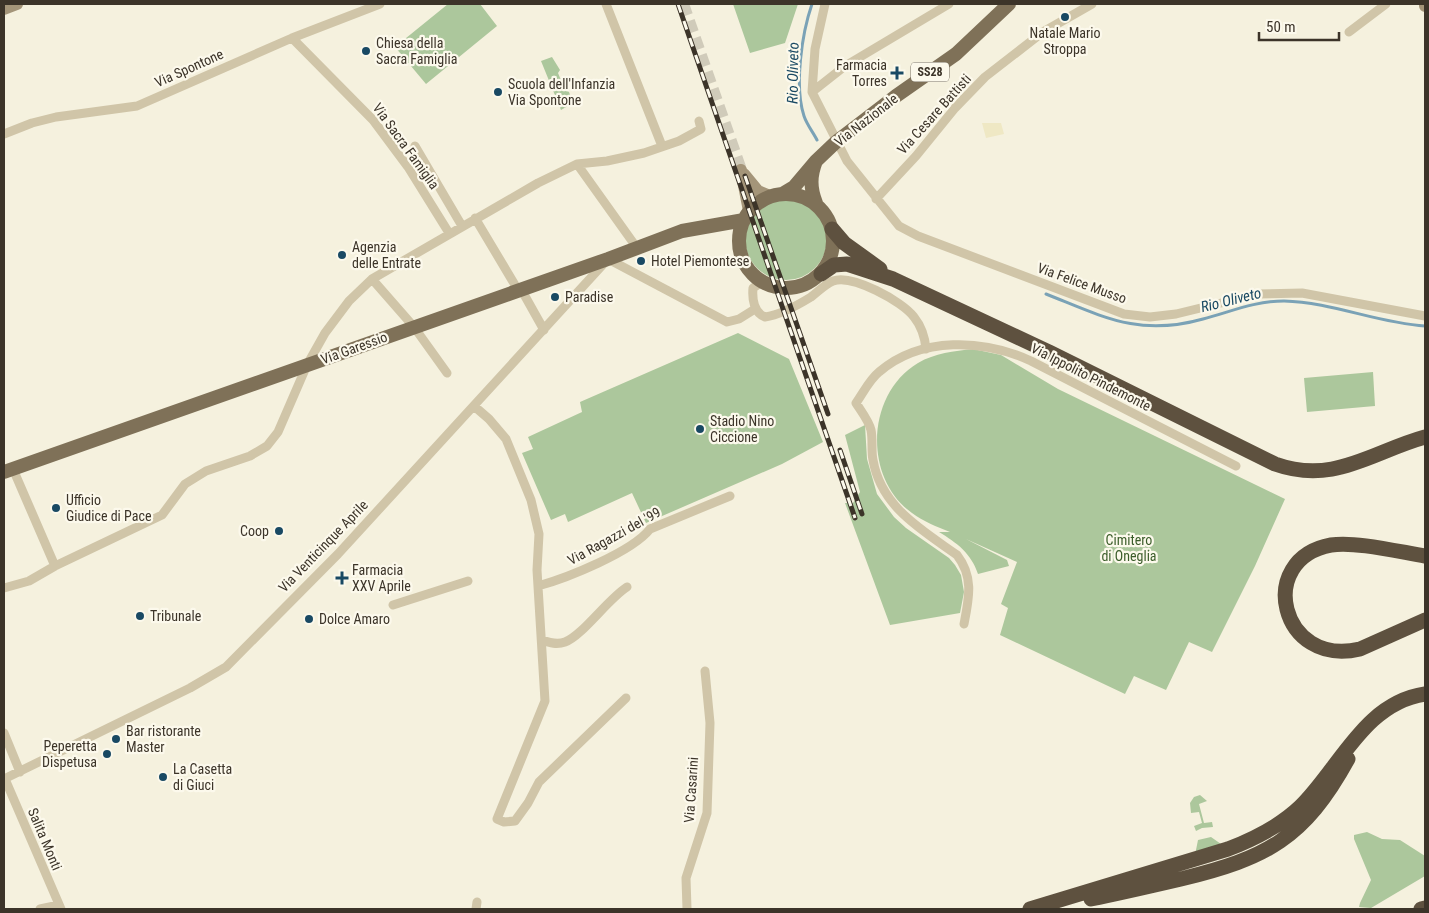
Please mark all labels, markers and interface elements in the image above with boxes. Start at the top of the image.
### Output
scale bar [1259,10,1339,42]
marker: Natale Mario Stroppa [1059,11,1071,23]
text: 50 m [1266,18,1296,36]
place label: Natale Mario Stroppa [1029,25,1101,57]
place label: Chiesa della Sacra Famiglia [376,35,457,67]
water label: Rio Oliveto [783,42,803,104]
marker: Chiesa della Sacra Famiglia [360,45,372,57]
street label: Via Spontone [152,46,226,90]
place label: Farmacia Torres [836,57,887,89]
road number: SS28 [911,62,949,82]
marker: Farmacia Torres [891,67,903,79]
street label: Via Cesare Battisti [894,71,974,157]
place label: Scuola dell'Infanzia Via Spontone [508,76,615,108]
marker: Scuola dell'Infanzia Via Spontone [492,86,504,98]
street label: Via Nazionale [831,90,901,150]
street label: Via Sacra Famiglia [369,100,443,192]
place label: Agenzia delle Entrate [352,239,421,271]
marker: Agenzia delle Entrate [336,249,348,261]
place label: Hotel Piemontese [651,253,750,269]
marker: Hotel Piemontese [635,255,647,267]
street label: Via Felice Musso [1035,259,1129,307]
water label: Rio Oliveto [1199,284,1263,316]
place label: Paradise [565,289,614,305]
marker: Paradise [549,291,561,303]
street label: Via Garessio [319,329,389,367]
street label: Via Ippolito Pindemonte [1028,340,1154,414]
place label: Stadio Nino Ciccione [710,413,774,445]
marker: Stadio Nino Ciccione [694,423,706,435]
place label: Ufficio Giudice di Pace [66,492,152,524]
street label: Via Venticinque Aprile [275,496,371,595]
marker: Ufficio Giudice di Pace [50,502,62,514]
street label: Via Ragazzi del '99 [565,504,663,568]
place label: Coop [240,523,269,539]
marker: Coop [273,525,285,537]
park label: Cimitero di Oneglia [1101,532,1157,564]
place label: Farmacia XXV Aprile [352,562,411,594]
marker: Farmacia XXV Aprile [336,572,348,584]
place label: Tribunale [150,608,202,624]
marker: Tribunale [134,610,146,622]
place label: Dolce Amaro [319,611,390,627]
marker: Dolce Amaro [303,613,315,625]
place label: Bar ristorante Master [126,723,201,755]
marker: Bar ristorante Master [110,733,122,745]
place label: Peperetta Dispetusa [42,738,97,770]
marker: Peperetta Dispetusa [101,748,113,760]
street label: Via Casarini [681,756,701,824]
place label: La Casetta di Giuci [173,761,232,793]
marker: La Casetta di Giuci [157,771,169,783]
street label: Salita Monti [25,805,65,873]

